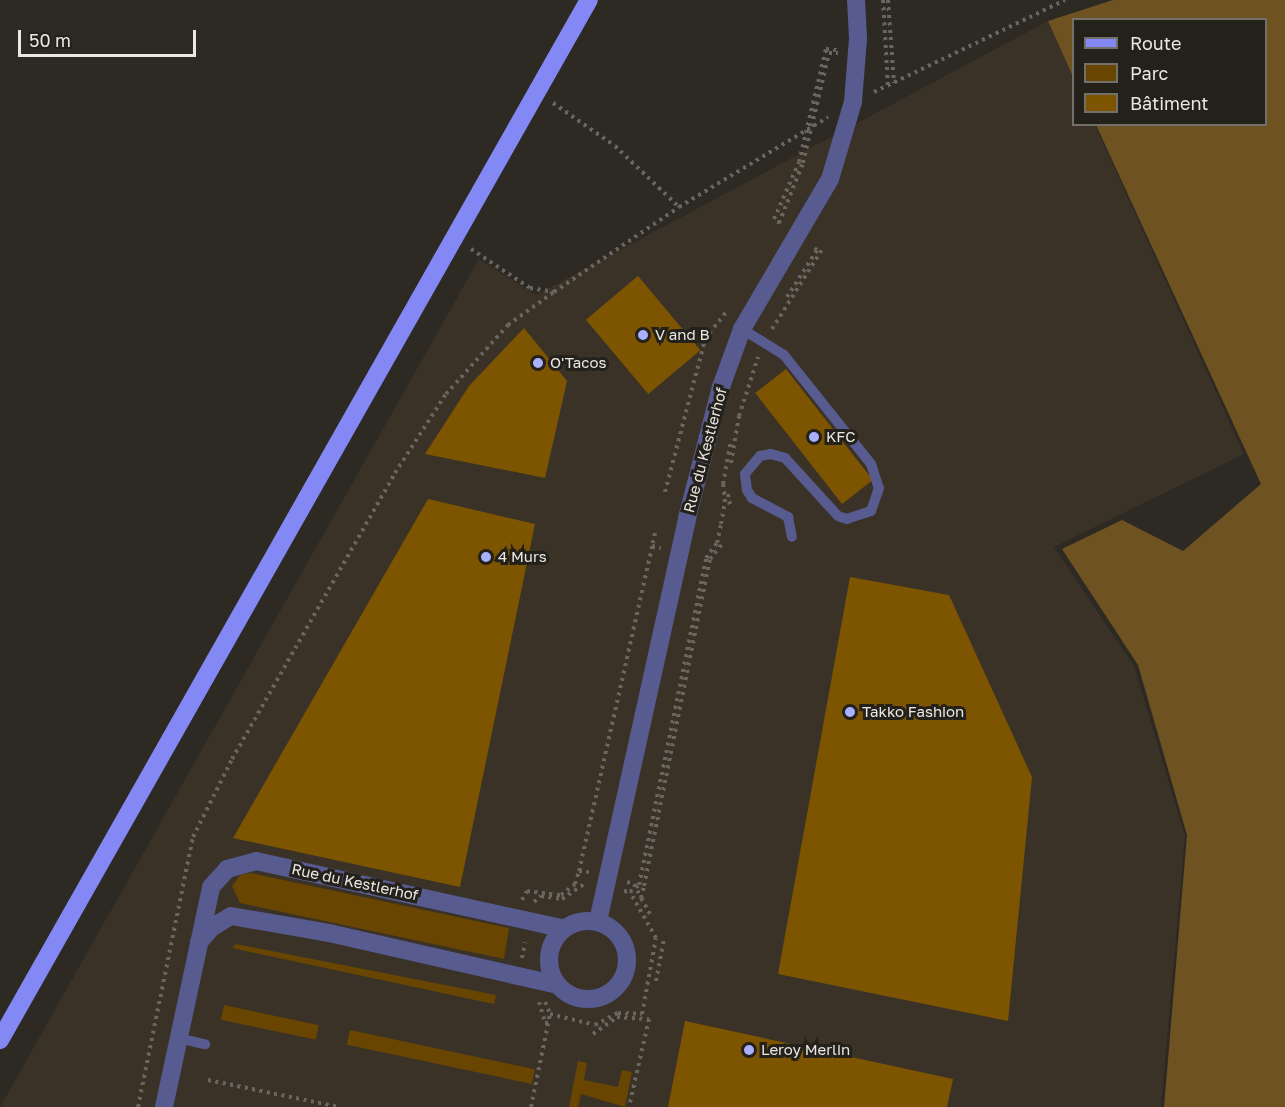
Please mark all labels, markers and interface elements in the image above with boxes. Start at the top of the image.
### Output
scale bar [21,18,200,56]
legend [1072,18,1267,126]
text: 50 m [29,29,71,51]
text: Route [1130,32,1181,54]
text: Parc [1130,62,1168,84]
text: Bâtiment [1130,92,1209,114]
place label: V and B [655,326,710,344]
marker: V and B [636,328,650,342]
place label: O'Tacos [550,354,606,372]
marker: O'Tacos [531,356,545,370]
street label: Rue du Kestlerhof [680,385,730,515]
place label: KFC [826,428,855,446]
marker: KFC [807,430,821,444]
place label: 4 Murs [498,548,547,566]
marker: 4 Murs [479,550,493,564]
place label: Takko Fashion [862,703,964,721]
marker: Takko Fashion [843,705,857,719]
street label: Rue du Kestlerhof [290,860,420,904]
place label: Leroy Merlin [761,1041,850,1059]
marker: Leroy Merlin [742,1043,756,1057]

